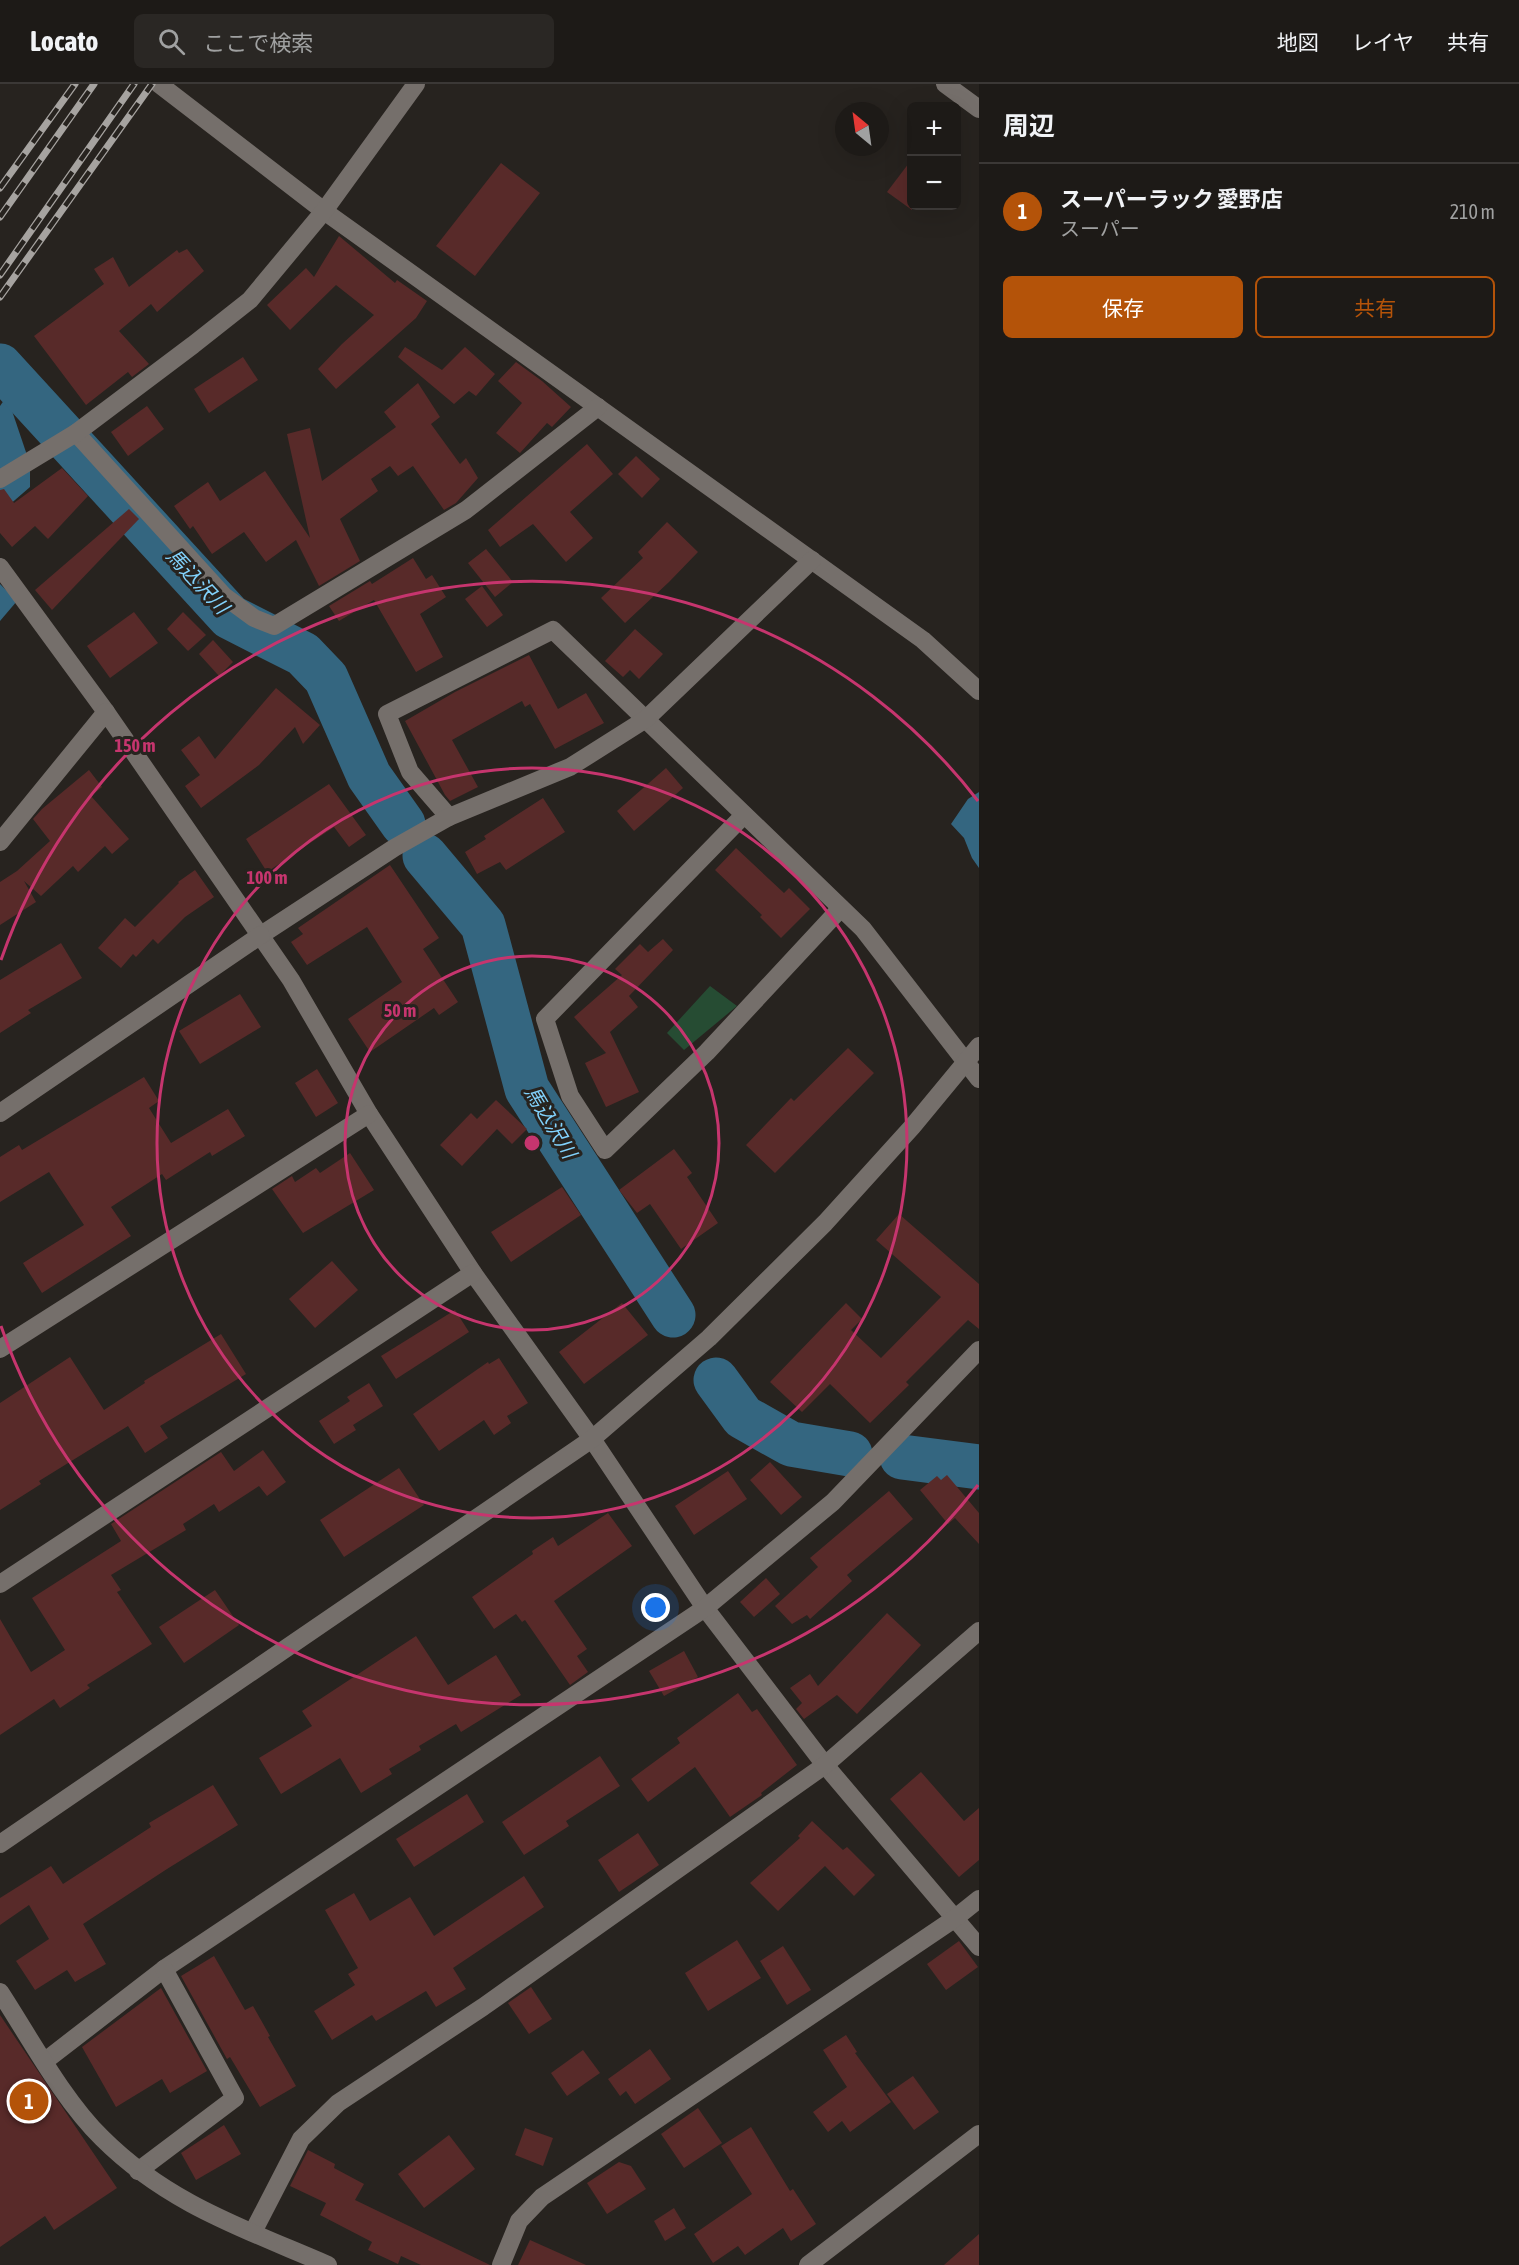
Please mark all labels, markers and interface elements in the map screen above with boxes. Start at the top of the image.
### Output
search box [134,14,554,68]
text: Locato [30,25,98,57]
icon: search [155,25,188,58]
text: ここで検索 [203,30,313,56]
text: 地図 [1277,30,1319,54]
text: レイヤ [1352,30,1414,54]
text: 共有 [1447,30,1489,54]
north arrow [835,102,889,156]
map controls [907,102,961,210]
button: + [907,102,961,156]
text: 周辺 [1003,111,1055,141]
button: − [907,156,961,210]
text: スーパーラック 愛野店 [1060,186,1283,212]
text: 1 [1018,200,1027,223]
text: 210 m [1450,200,1495,223]
text: スーパー [1060,217,1140,240]
button: 保存 [1003,276,1243,338]
button: 共有 [1255,276,1495,338]
water label: 馬込沢川 [162,544,235,620]
text: 150 m [115,735,155,756]
text: 100 m [247,867,287,888]
text: 50 m [384,1000,416,1021]
water label: 馬込沢川 [521,1082,582,1164]
centre of rings [522,1133,542,1153]
your location [641,1593,670,1622]
pin: 1 [9,2078,48,2124]

